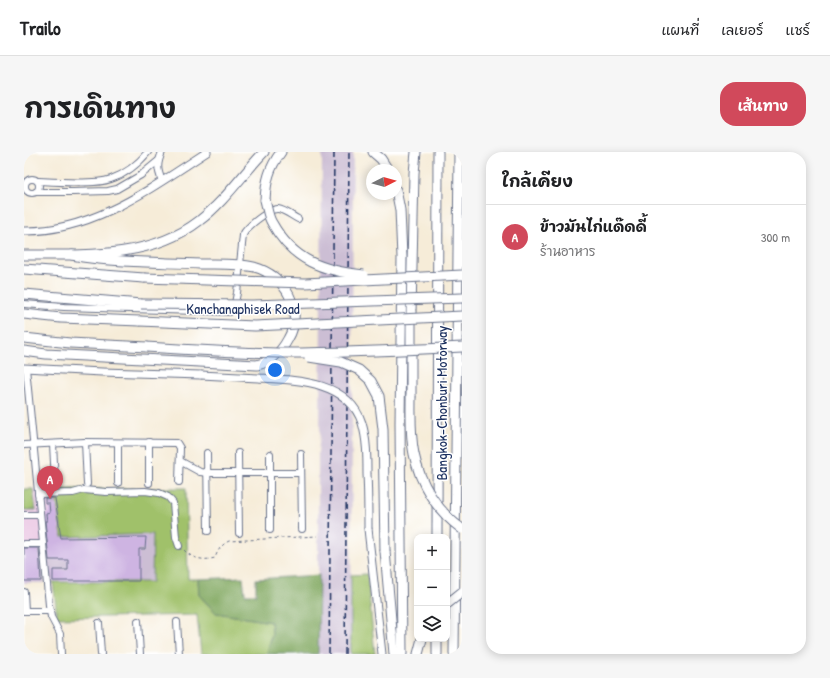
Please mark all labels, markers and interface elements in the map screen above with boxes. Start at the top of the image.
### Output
text: Trailo [20,15,61,41]
text: แผนที่ [661,20,699,39]
text: เลเยอร์ [721,20,763,39]
text: แชร์ [785,20,810,39]
button: เส้นทาง [720,82,806,126]
text: การเดินทาง [24,89,176,127]
north arrow [366,164,402,200]
text: ใกล้เคียง [502,169,573,192]
text: ข้าวมันไก่แด๊ดดี้ [540,216,647,237]
text: A [512,228,518,246]
text: 300 m [761,228,790,246]
text: ร้านอาหาร [540,242,596,260]
street label: Kanchanaphisek Road [186,298,300,319]
street label: Bangkok-Chonburi Motorway [431,326,452,480]
your location [265,360,285,380]
pin: A [37,466,63,499]
map controls [414,534,450,642]
button: + [414,534,450,570]
button: − [414,570,450,606]
button: layers [414,606,450,642]

